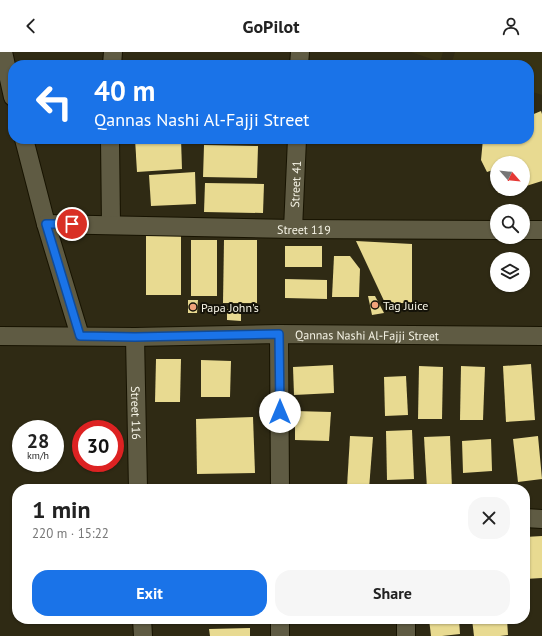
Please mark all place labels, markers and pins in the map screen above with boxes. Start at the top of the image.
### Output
pin [55,207,89,241]
place label: Tag Juice [383,298,428,313]
place label: Papa John's [201,300,259,315]
marker: Tag Juice [370,300,380,310]
marker: Papa John's [188,302,198,312]

